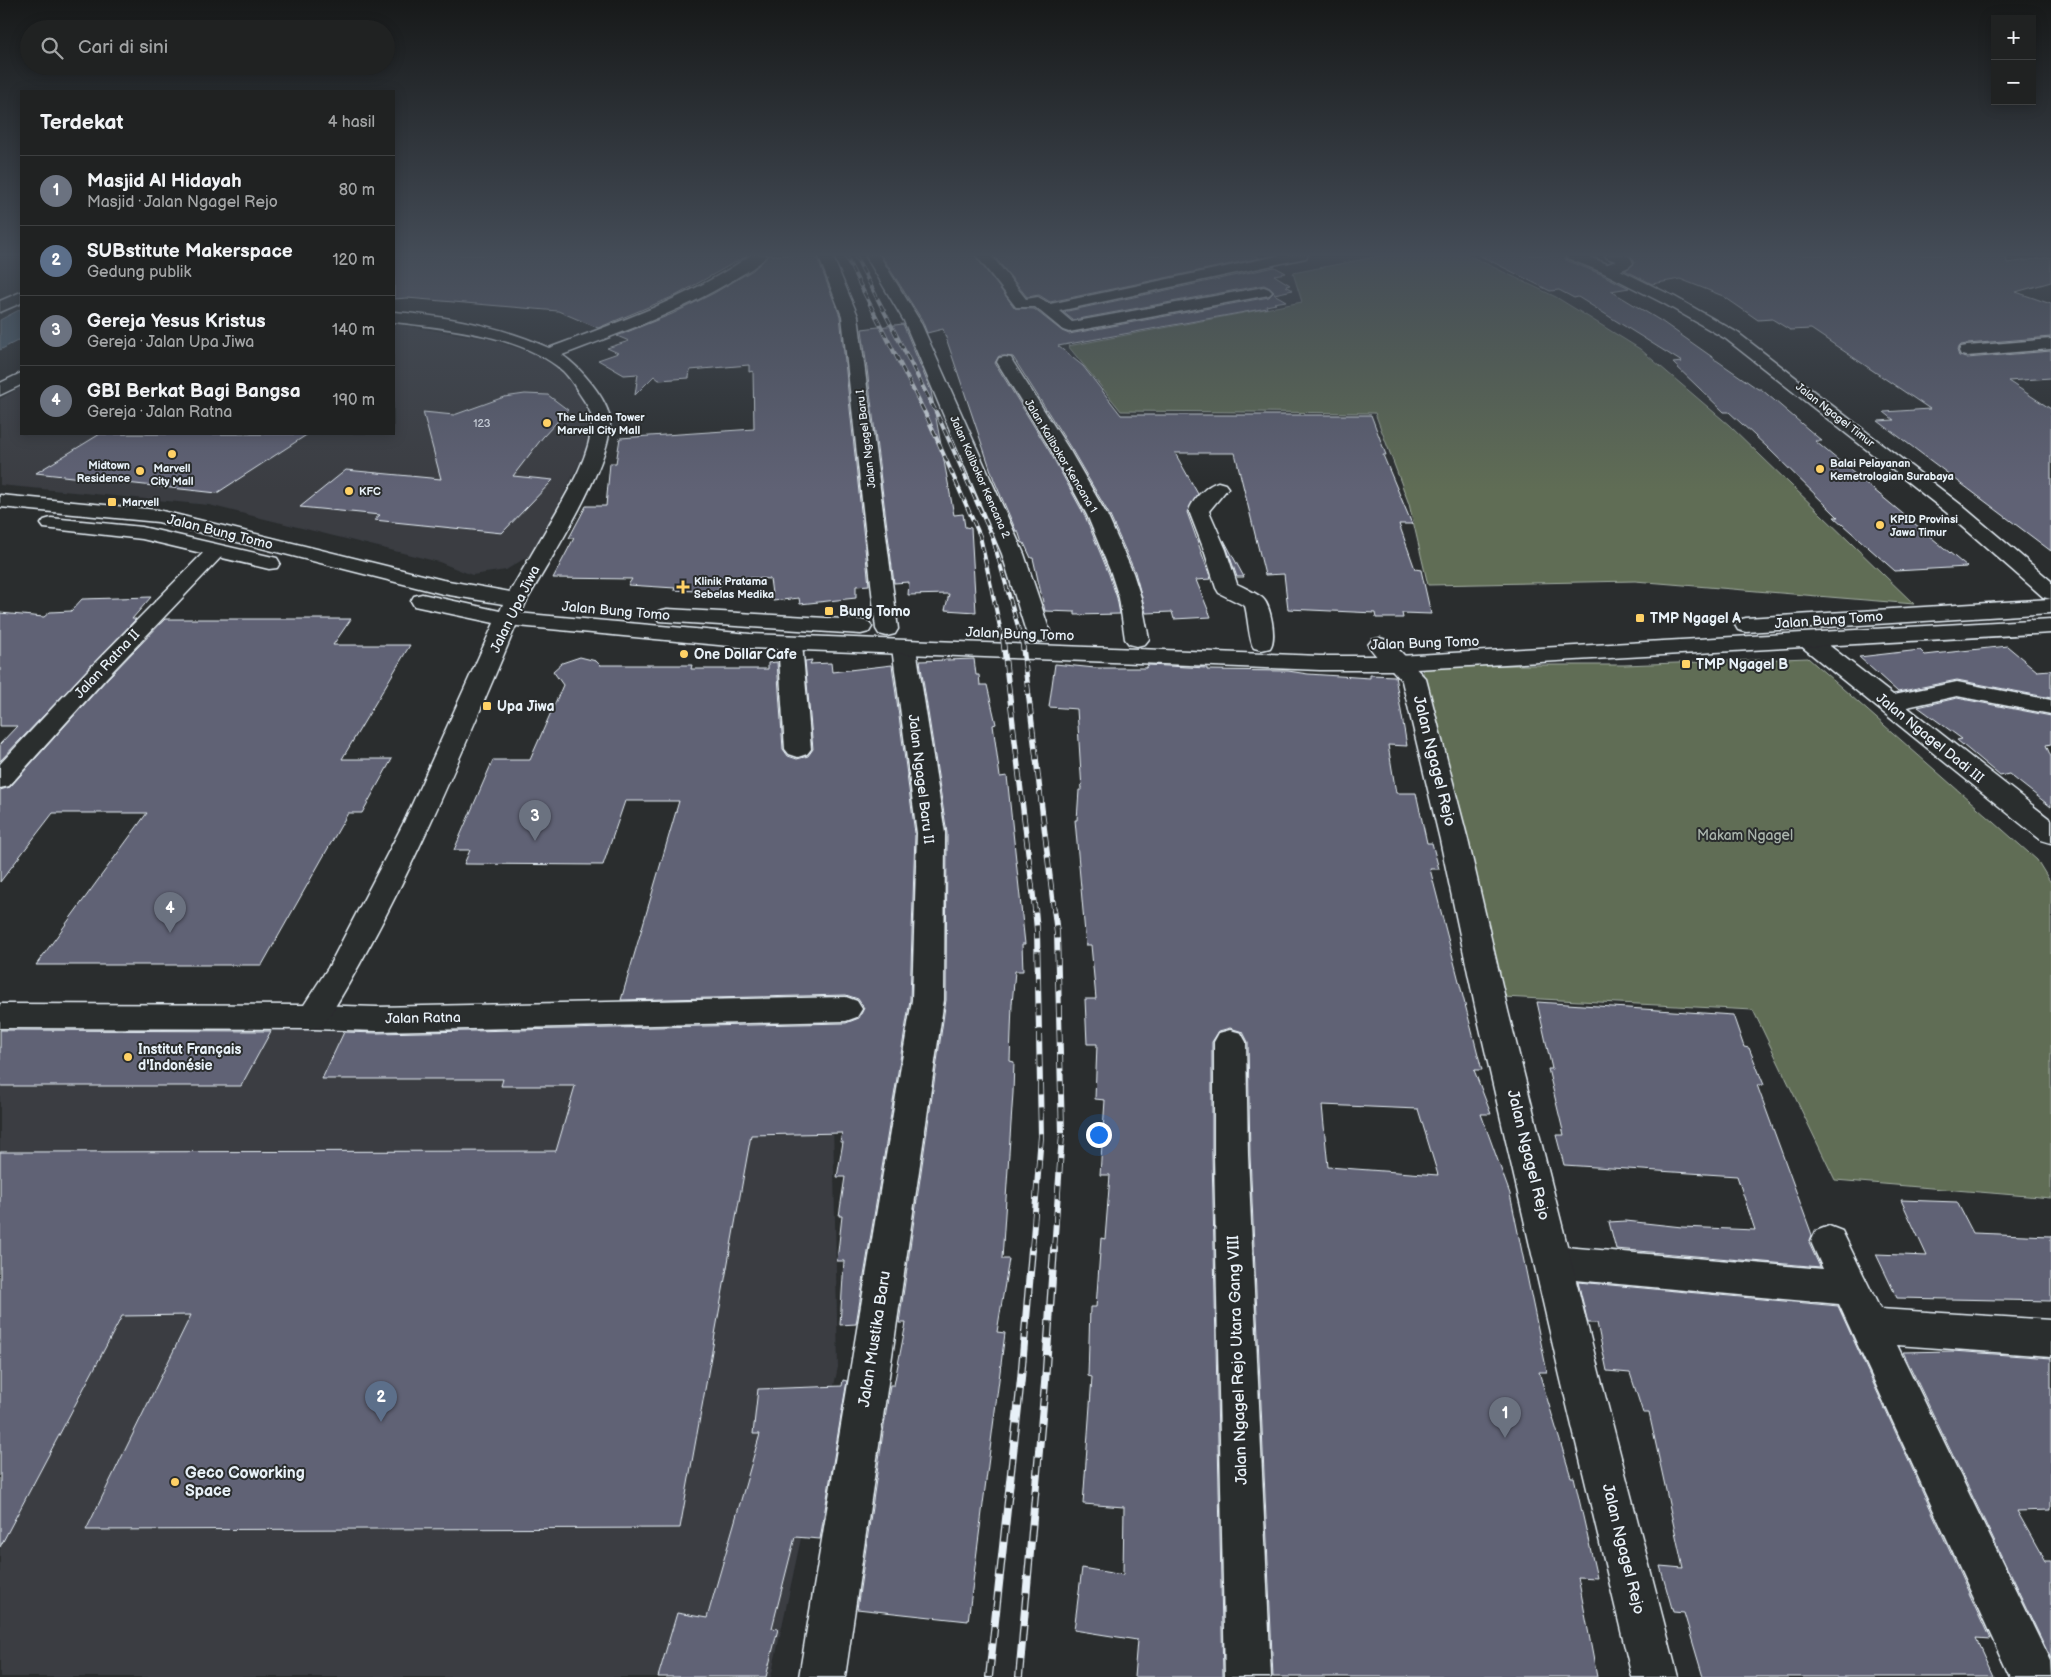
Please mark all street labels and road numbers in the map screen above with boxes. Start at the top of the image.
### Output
street label: Jalan Ngagel Timur [1793,380,1878,450]
street label: Jalan Ngagel Baru I [853,389,878,489]
street label: Jalan Kalibokor Kencana 1 [1022,397,1100,515]
street label: Jalan Kalibokor Kencana 2 [947,414,1013,541]
street label: Jalan Bung Tomo [165,511,275,553]
street label: Jalan Upa Jiwa [487,563,543,655]
street label: Jalan Bung Tomo [561,598,671,624]
street label: Jalan Bung Tomo [1774,608,1884,632]
street label: Jalan Bung Tomo [965,624,1075,644]
street label: Jalan Ratna II [71,626,143,702]
street label: Jalan Bung Tomo [1370,633,1480,653]
street label: Jalan Ngagel Dadi III [1873,689,1987,787]
street label: Jalan Ngagel Rejo [1409,694,1459,828]
street label: Jalan Ngagel Baru II [905,713,937,845]
street label: Jalan Ratna [385,1009,461,1027]
street label: Jalan Ngagel Rejo [1503,1088,1553,1222]
street label: Jalan Ngagel Rejo Utara Gang VIII [1224,1235,1252,1485]
street label: Jalan Mustika Baru [855,1269,895,1409]
street label: Jalan Ngagel Rejo [1598,1482,1648,1616]

